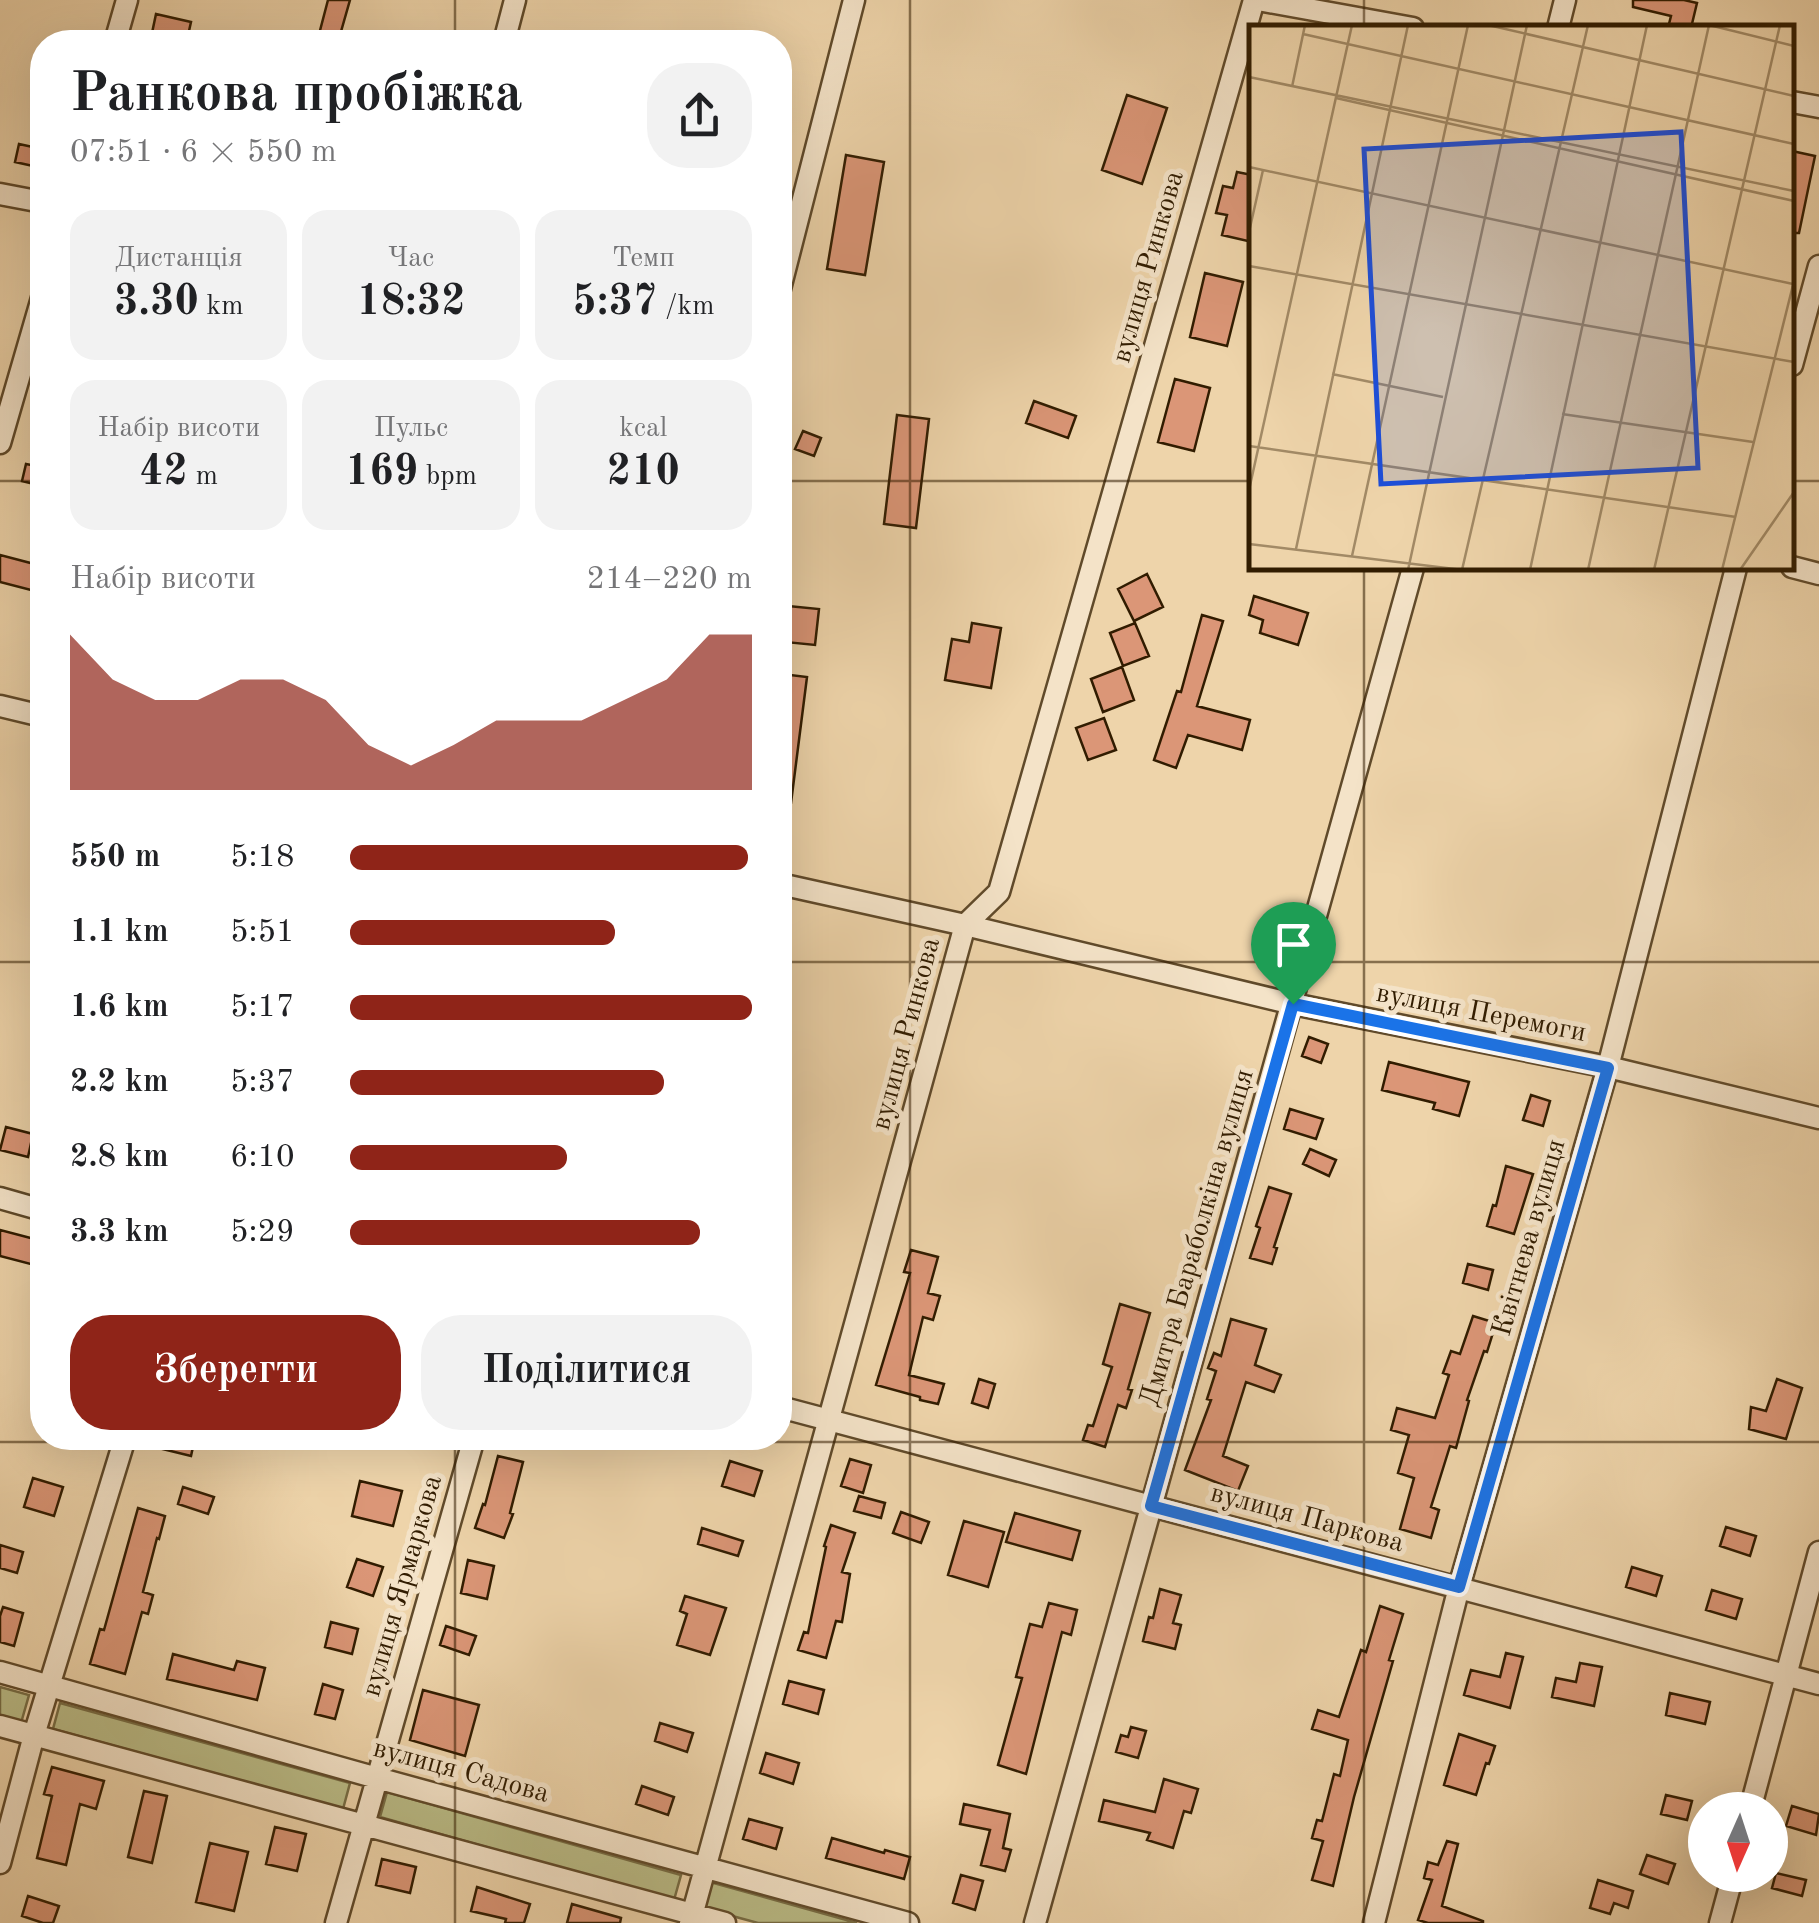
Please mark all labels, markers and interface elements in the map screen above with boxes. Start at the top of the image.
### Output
inset map [1249,25,1794,570]
button: share [647,63,752,168]
text: Ранкова пробіжка [70,68,523,123]
text: 07:51 · 6 × 550 m [70,137,337,169]
street label: вулиця Ринкова [1108,168,1190,366]
text: Дистанція [115,245,243,273]
text: Час [388,245,434,273]
text: Темп [612,245,675,273]
text: 3.30 [114,282,199,324]
text: 18:32 [356,282,466,324]
text: 5:37 [572,282,657,324]
text: km [199,293,243,321]
text: /km [657,293,714,321]
text: Набір висоти [97,415,260,443]
text: Пульс [374,415,448,443]
text: kcal [619,415,667,443]
text: 42 [139,452,188,494]
text: 169 [345,452,418,494]
text: 210 [607,452,680,494]
text: m [188,463,218,491]
text: bpm [418,463,477,491]
text: Набір висоти [70,564,256,596]
text: 214–220 m [586,564,752,596]
text: 550 m [70,842,160,874]
text: 5:18 [230,842,295,874]
pin [1251,902,1336,1005]
text: 1.1 km [70,917,169,949]
text: 5:51 [230,917,295,949]
icon: arrive [1266,917,1321,972]
street label: вулиця Ринкова [868,934,946,1133]
street label: вулиця Перемоги [1374,980,1588,1048]
text: 1.6 km [70,992,169,1024]
text: 5:17 [230,992,295,1024]
street label: Дмитра Бараболкіна вулиця [1136,1066,1260,1410]
text: 2.2 km [70,1067,169,1099]
text: 5:37 [230,1067,295,1099]
street label: Квітнева вулиця [1488,1136,1572,1340]
text: 2.8 km [70,1142,169,1174]
text: 6:10 [230,1142,295,1174]
text: 3.3 km [70,1217,169,1249]
text: 5:29 [230,1217,295,1249]
button: Зберегти [70,1315,401,1430]
button: Поділитися [421,1315,752,1430]
street label: вулиця Ярмаркова [358,1472,448,1700]
street label: вулиця Паркова [1207,1480,1407,1558]
street label: вулиця Садова [370,1735,552,1809]
north arrow [1688,1792,1788,1892]
map controls [1688,1792,1788,1892]

